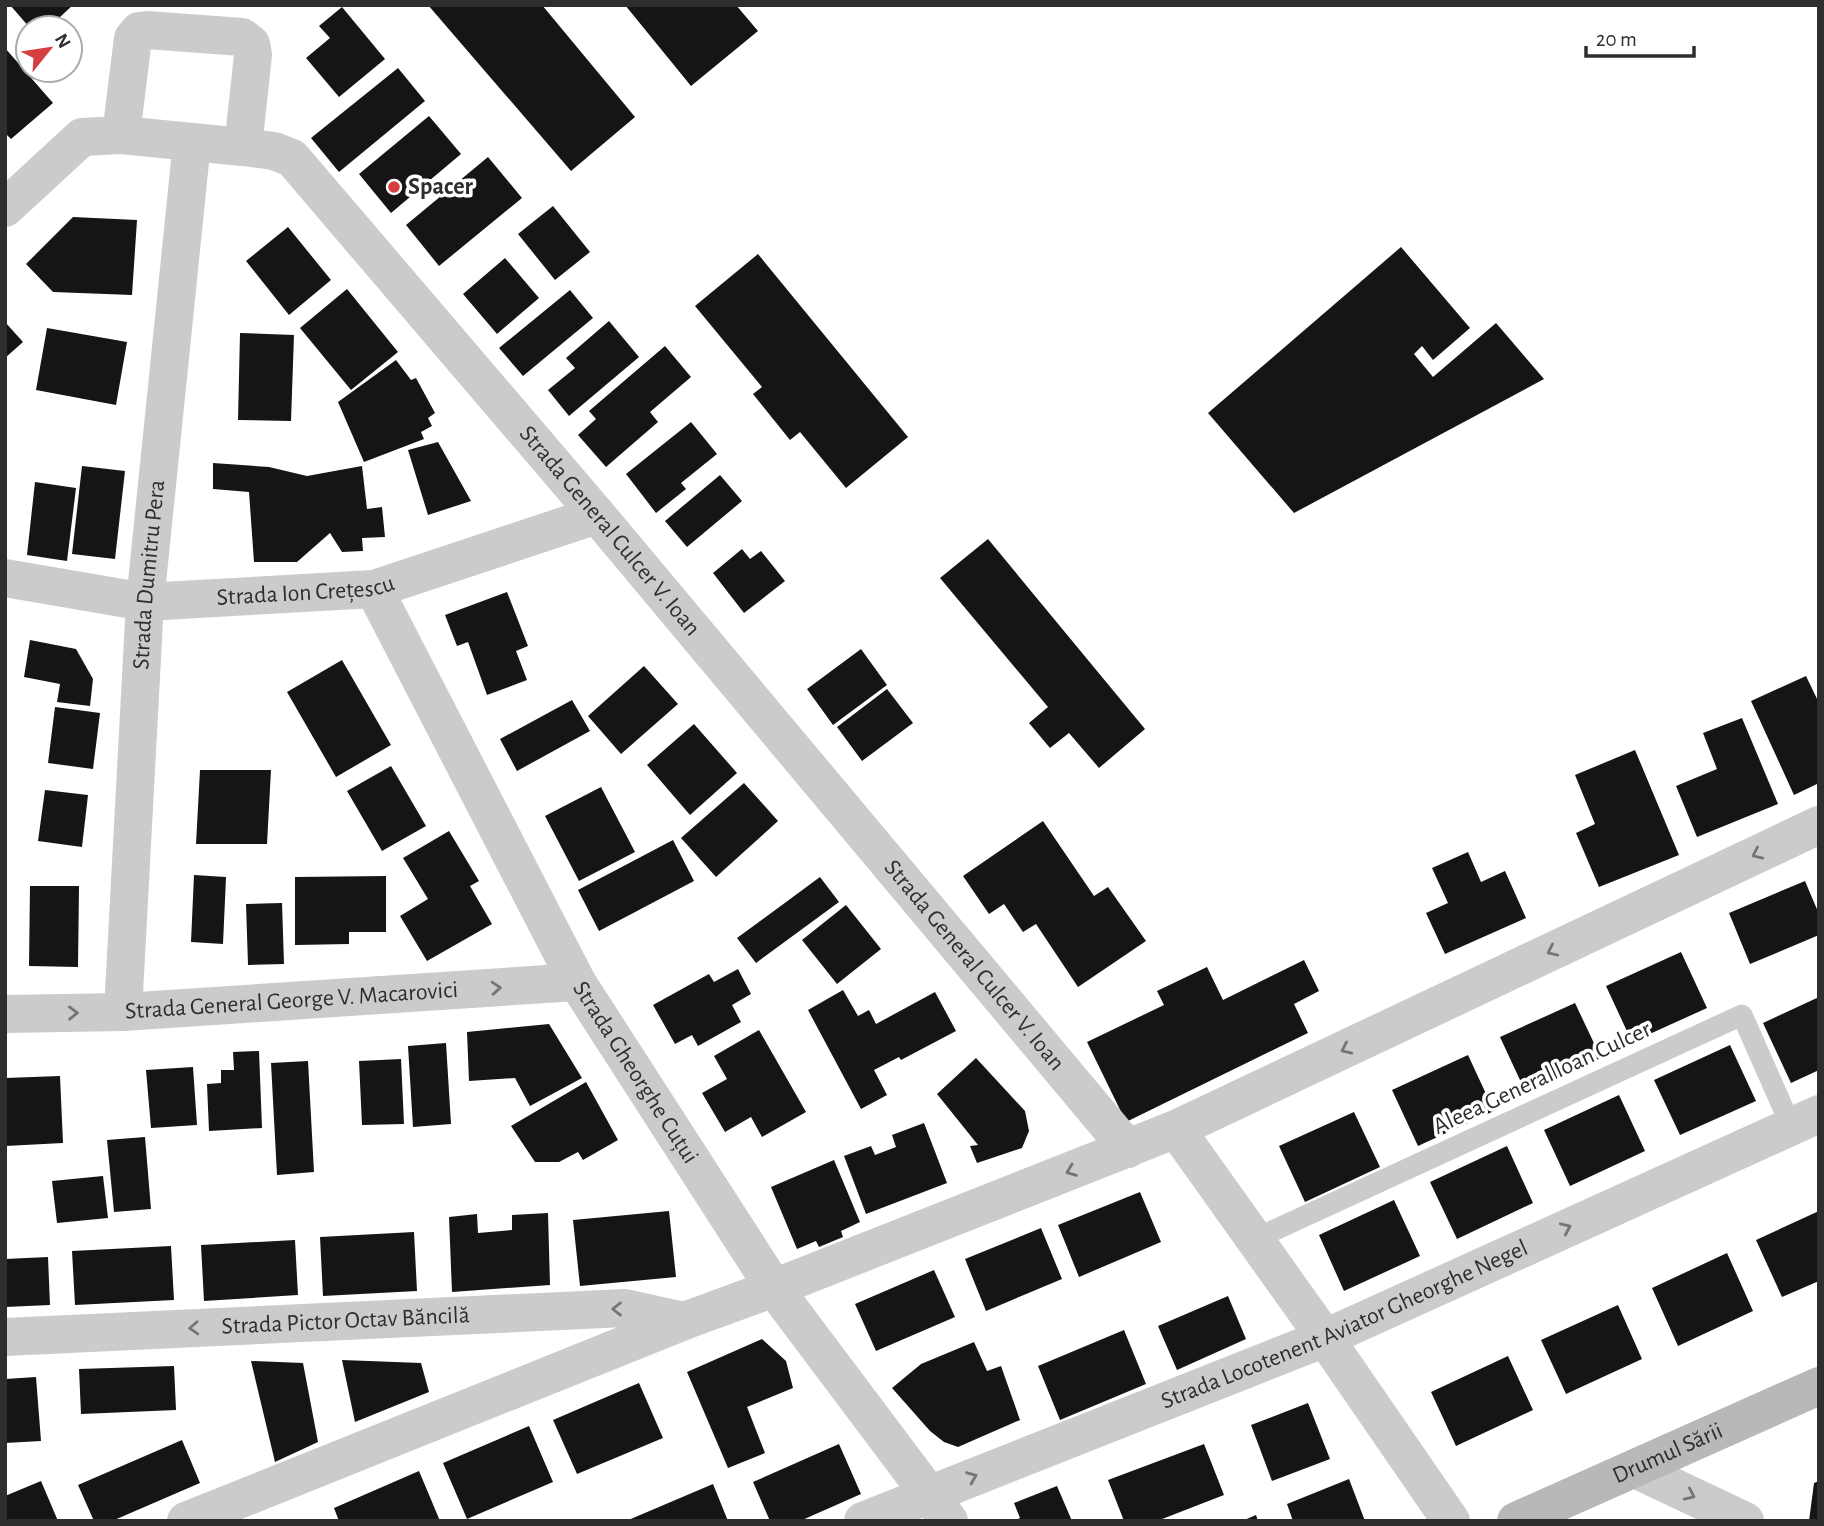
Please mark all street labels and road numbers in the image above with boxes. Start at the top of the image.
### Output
street label: Strada General Culcer V. Ioan [515,422,705,641]
street label: Strada Dumitru Pera [129,479,169,670]
street label: Strada Ion Crețescu [216,571,398,610]
street label: Strada General Culcer V. Ioan [880,856,1069,1075]
street label: Strada Gheorghe Cuțui [568,977,703,1168]
street label: Strada General George V. Macarovici [124,978,459,1024]
street label: Aleea General Ioan Culcer [1429,1017,1655,1139]
street label: Strada Locotenent Aviator Gheorghe Negel [1158,1236,1531,1414]
street label: Strada Pictor Octav Băncilă [221,1303,470,1339]
street label: Drumul Sării [1609,1419,1726,1488]

